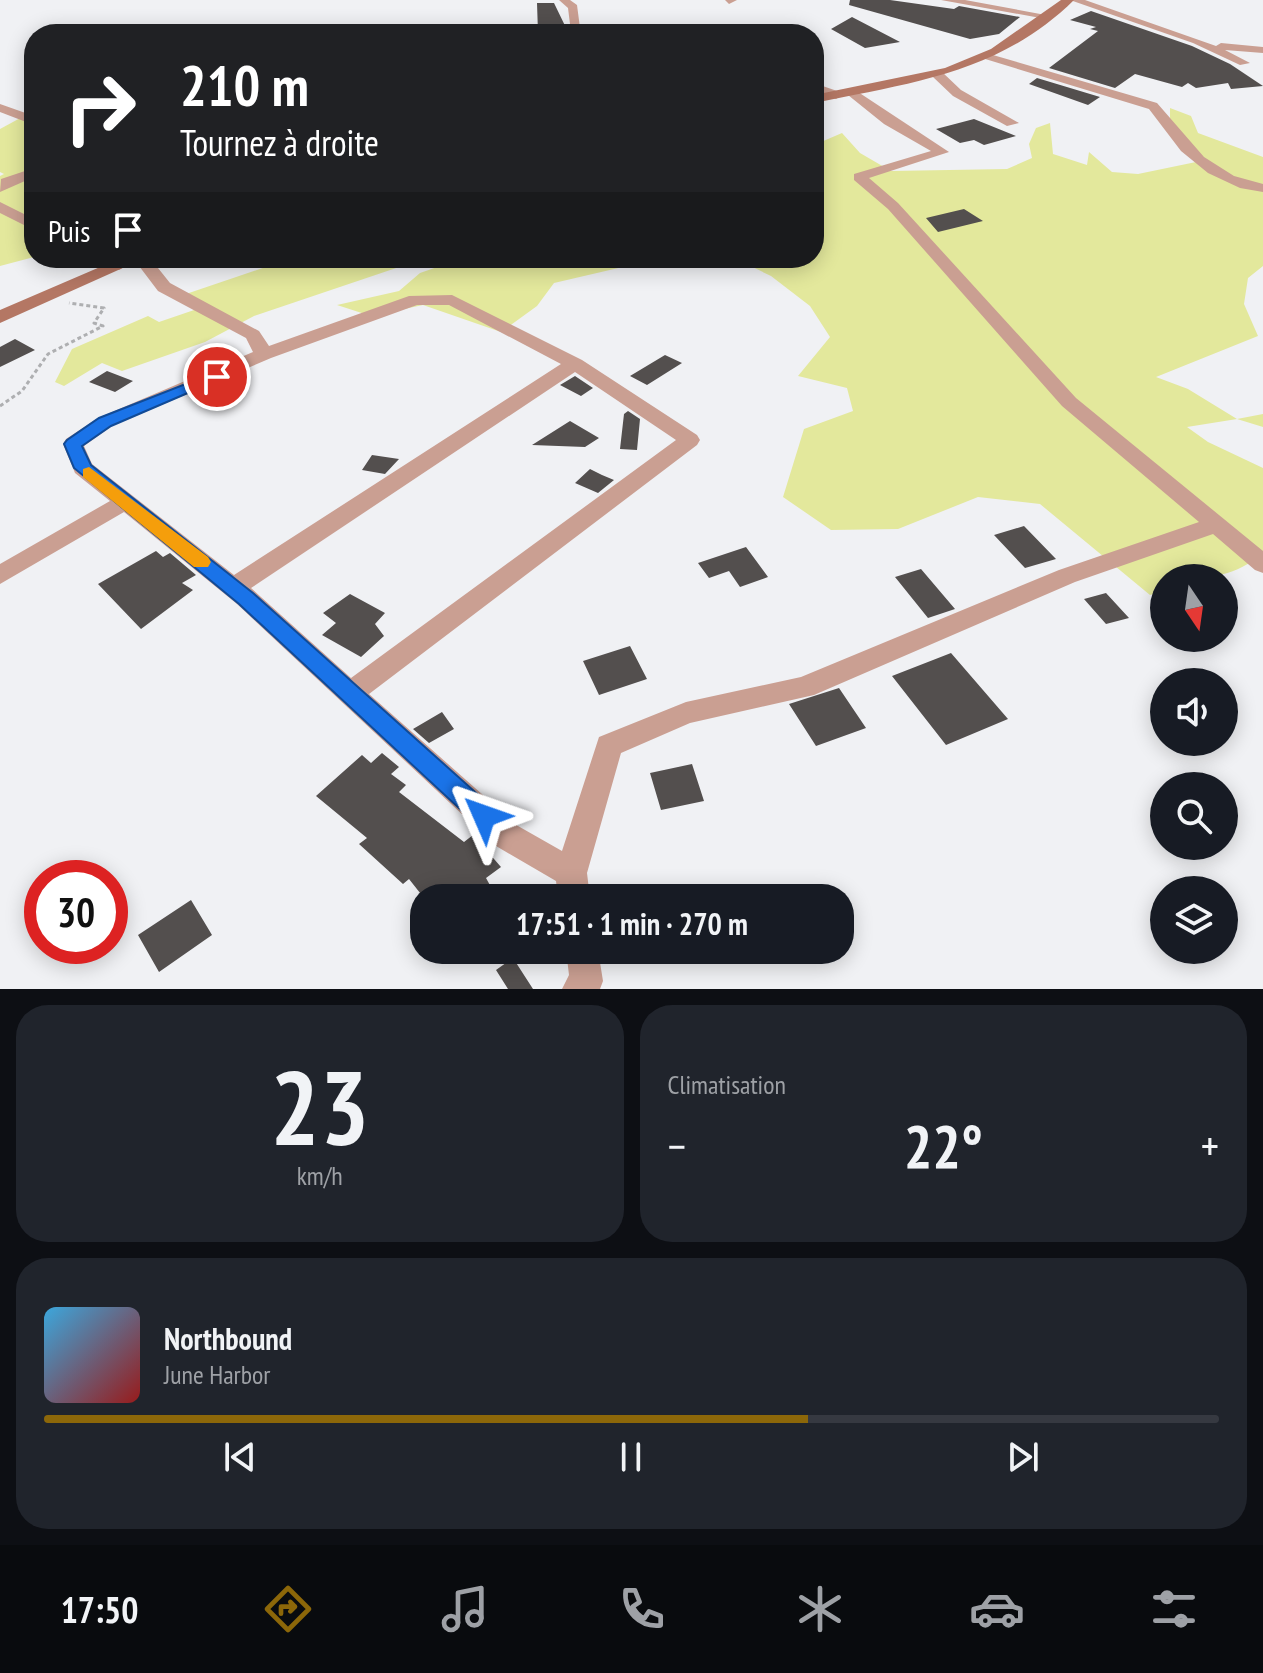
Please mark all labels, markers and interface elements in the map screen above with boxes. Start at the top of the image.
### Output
text: 210 m [180,49,309,121]
icon: right [48,56,152,160]
text: Tournez à droite [180,119,379,166]
icon: arrive [106,208,150,252]
text: Puis [48,211,90,250]
pin [183,343,251,411]
icon: arrive [195,355,239,399]
north arrow [1150,564,1238,652]
map controls [1150,564,1238,964]
button: sound [1150,668,1238,756]
button: search [1150,772,1238,860]
position arrow [442,774,526,858]
speed limit sign: 30 [24,860,128,964]
button: layers [1150,876,1238,964]
text: 17:51 · 1 min · 270 m [516,904,748,943]
text: 23 [270,1039,369,1174]
text: Climatisation [668,1068,786,1101]
text: 22° [904,1107,983,1185]
text: − [668,1117,686,1174]
text: + [1201,1117,1219,1174]
text: km/h [297,1159,343,1192]
text: Northbound [164,1319,292,1358]
text: June Harbor [164,1358,270,1391]
icon: previous [218,1435,262,1479]
icon: pause [609,1435,653,1479]
icon: next [1001,1435,1045,1479]
icon: directions [260,1581,316,1637]
icon: music [437,1581,493,1637]
icon: phone [614,1581,670,1637]
icon: climate [792,1581,848,1637]
icon: car [969,1581,1025,1637]
icon: filters [1146,1581,1202,1637]
text: 17:50 [61,1586,139,1633]

